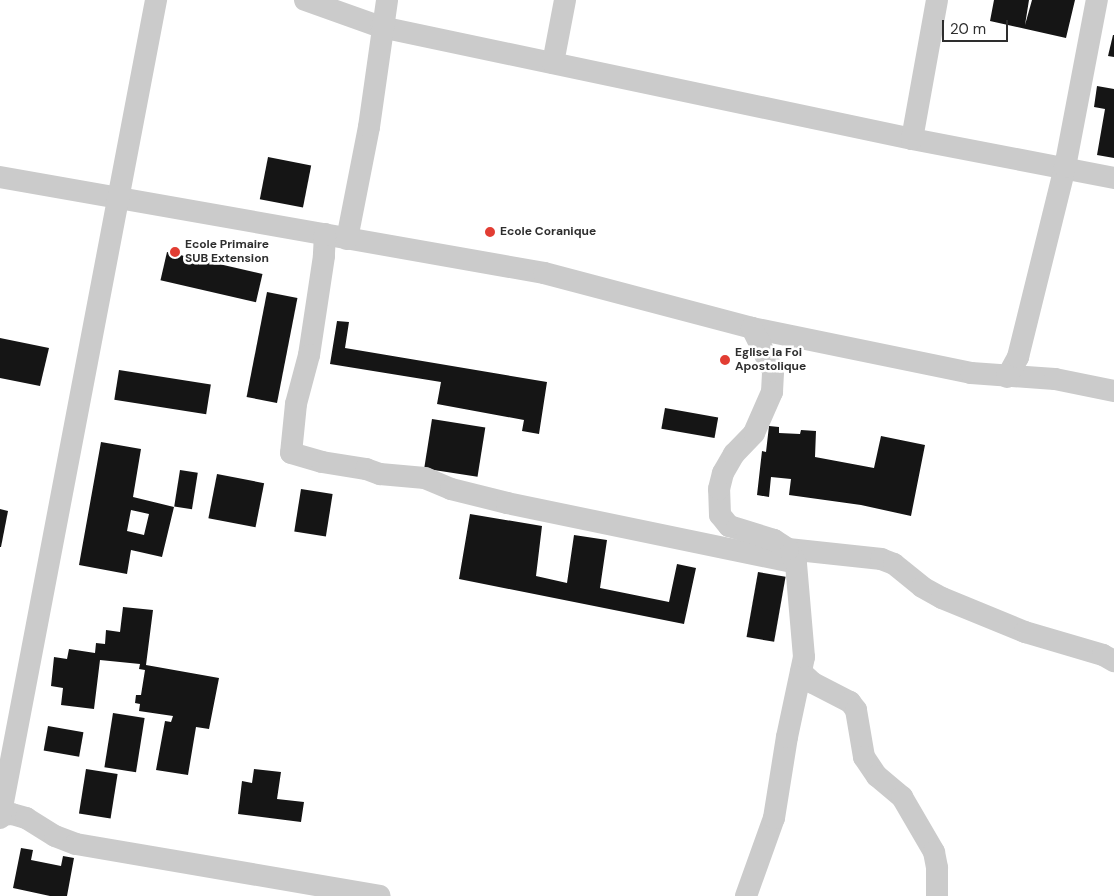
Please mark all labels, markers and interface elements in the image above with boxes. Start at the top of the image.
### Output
scale bar [944,10,1010,42]
text: 20 m [950,19,986,39]
place label: Ecole Coranique [500,225,596,239]
marker: Ecole Coranique [484,226,496,238]
place label: Ecole Primaire SUB Extension [185,238,269,266]
marker: Ecole Primaire SUB Extension [169,246,181,258]
place label: Eglise la Foi Apostolique [735,346,806,374]
marker: Eglise la Foi Apostolique [719,354,731,366]

